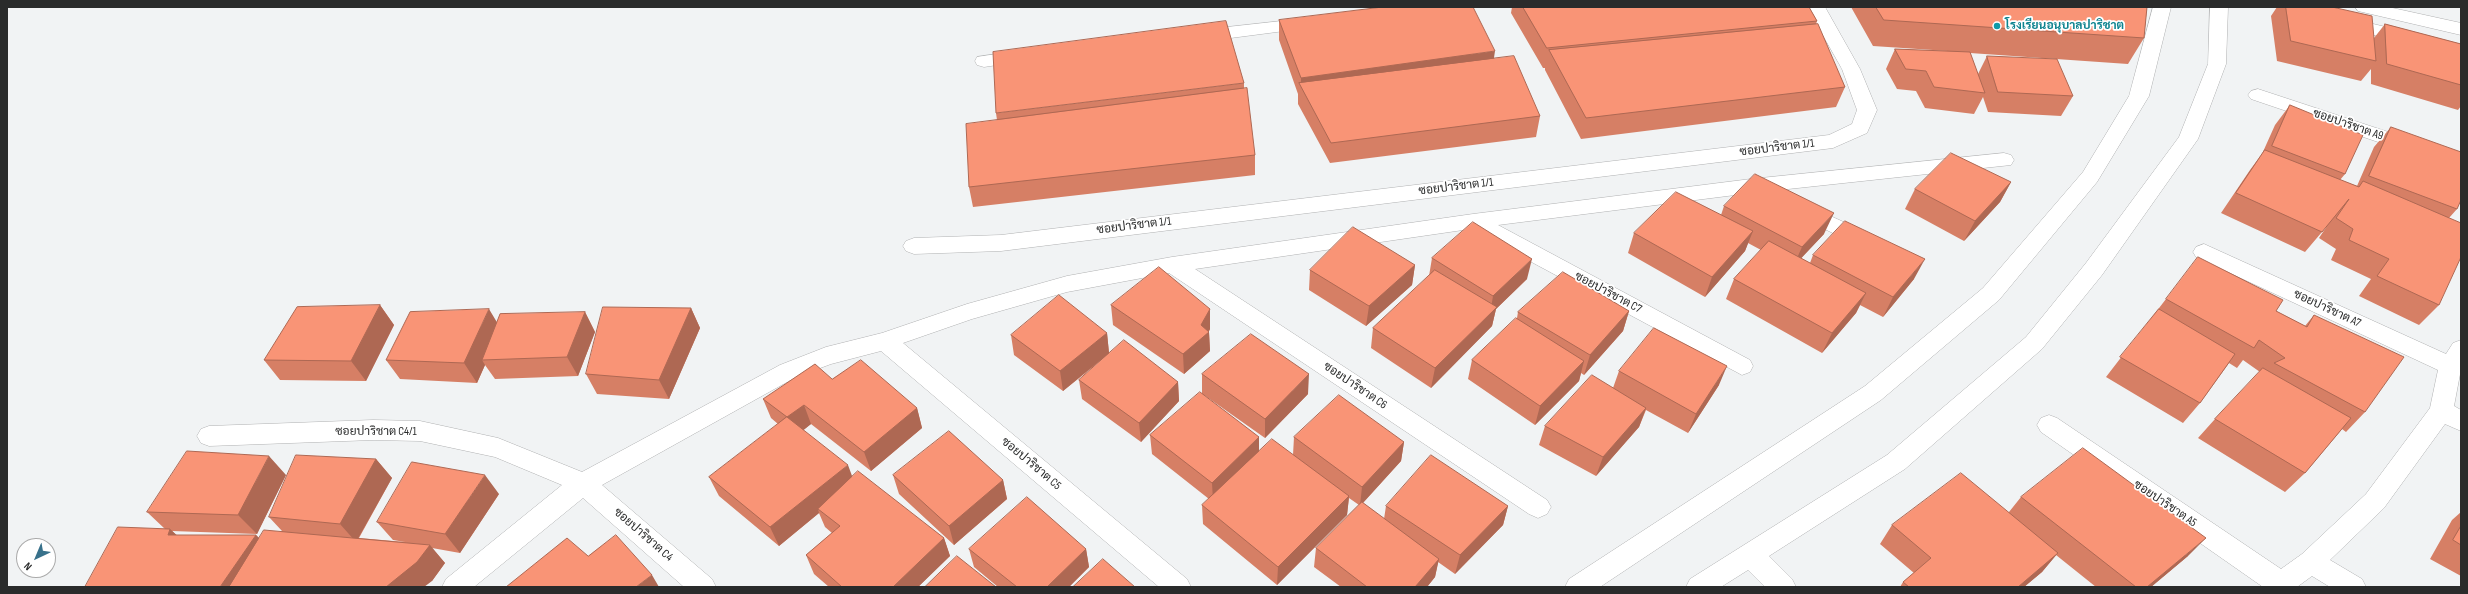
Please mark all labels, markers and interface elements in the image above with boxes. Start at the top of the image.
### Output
place label: โรงเรียนอนุบาลปาริชาต [2005,19,2124,33]
marker: โรงเรียนอนุบาลปาริชาต [1992,21,2002,31]
street label: ซอยปาริชาต A9 [2311,106,2385,144]
street label: ซอยปาริชาต 1/1 [1739,136,1815,160]
street label: ซอยปาริชาต 1/1 [1418,175,1494,199]
street label: ซอยปาริชาต 1/1 [1096,214,1172,238]
street label: ซอยปาริชาต C7 [1572,269,1644,317]
street label: ซอยปาริชาต A7 [2291,287,2363,331]
street label: ซอยปาริชาต C6 [1320,359,1390,413]
street label: ซอยปาริชาต C4/1 [335,425,417,439]
street label: ซอยปาริชาต C5 [998,435,1064,493]
street label: ซอยปาริชาต A5 [2131,478,2199,530]
street label: ซอยปาริชาต C4 [610,505,676,565]
north arrow [16,538,56,578]
text: N [21,560,35,573]

